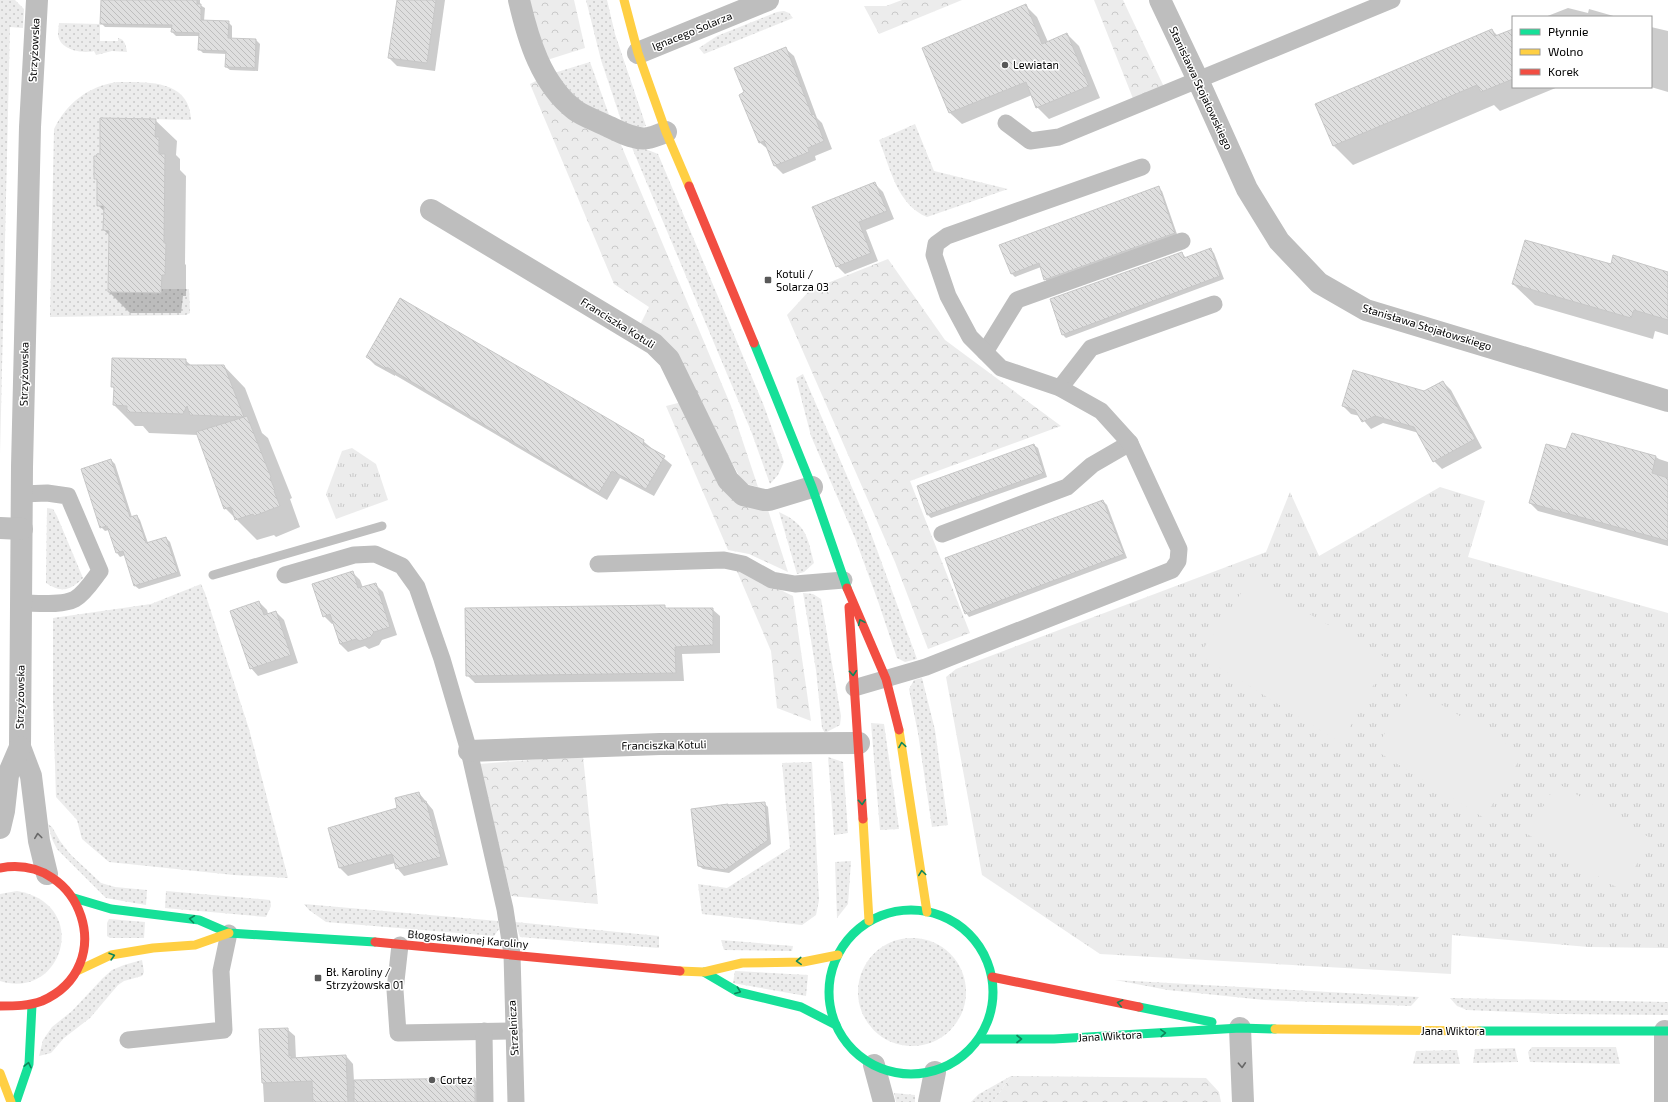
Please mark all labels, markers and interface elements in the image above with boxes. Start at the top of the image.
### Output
street label: Ignacego Solarza [650,9,734,53]
legend [1512,16,1652,88]
street label: Strzyżowska [25,18,42,82]
street label: Stanisława Stojałowskiego [1166,24,1236,152]
text: Płynnie [1548,24,1588,38]
text: Wolno [1548,44,1584,58]
place label: Lewiatan [1013,58,1059,71]
marker: Lewiatan [1000,60,1010,70]
text: Korek [1548,64,1579,78]
place label: Kotuli / Solarza 03 [776,267,829,293]
marker: Kotuli / Solarza 03 [763,275,773,285]
street label: Franciszka Kotuli [579,295,658,351]
street label: Stanisława Stojałowskiego [1361,301,1493,353]
street label: Strzyżowska [16,342,31,406]
one-way arrow [858,618,866,626]
street label: Strzyżowska [12,665,27,729]
one-way arrow [849,670,858,676]
street label: Franciszka Kotuli [621,737,707,752]
one-way arrow [898,741,907,748]
one-way arrow [858,799,867,805]
one-way arrow [34,833,43,839]
one-way arrow [918,870,927,876]
one-way arrow [189,915,196,924]
street label: Błogosławionej Karoliny [407,927,529,951]
one-way arrow [109,952,116,961]
one-way arrow [796,957,802,966]
place label: Bł. Karoliny / Strzyżowska 01 [326,965,404,991]
marker: Bł. Karoliny / Strzyżowska 01 [313,973,323,983]
one-way arrow [735,986,742,994]
one-way arrow [1117,999,1123,1007]
street label: Strzelnicza [505,1000,520,1056]
street label: Jana Wiktora [1421,1024,1485,1037]
street label: Jana Wiktora [1078,1027,1142,1044]
one-way arrow [1160,1029,1166,1037]
one-way arrow [1016,1035,1022,1043]
one-way arrow [24,1062,32,1068]
one-way arrow [1238,1062,1246,1068]
place label: Cortez [440,1073,473,1086]
marker: Cortez [427,1075,437,1085]

